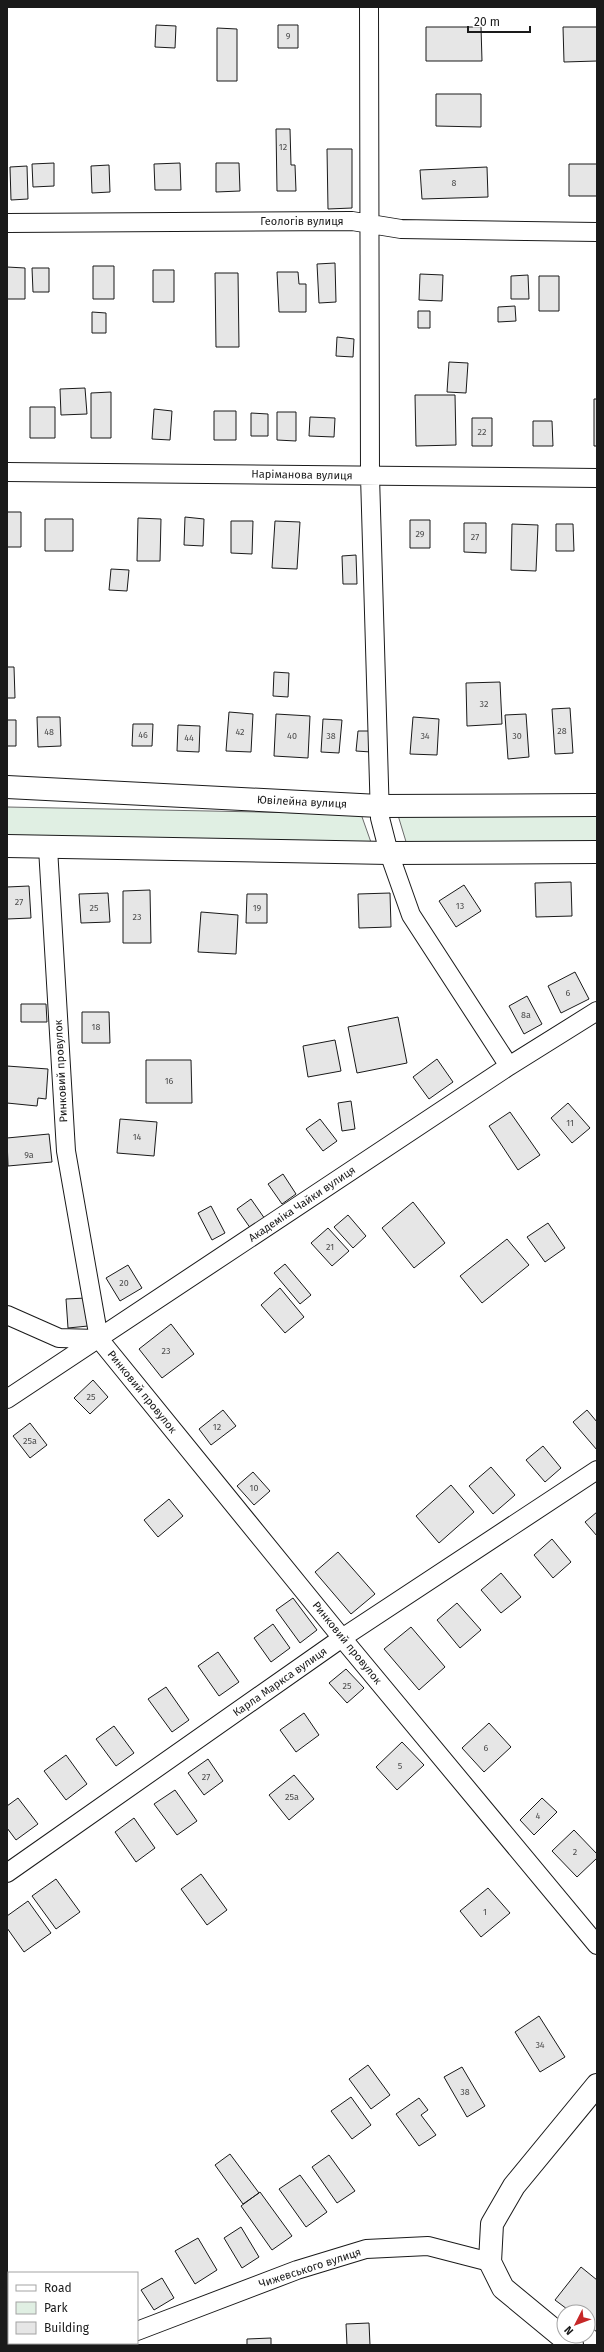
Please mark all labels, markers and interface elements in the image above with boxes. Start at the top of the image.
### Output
scale bar [468,8,530,34]
text: 20 m [474,15,500,29]
house number: 9 [286,31,291,41]
house number: 12 [279,142,287,152]
house number: 8 [452,178,457,188]
street label: Геологів вулиця [260,215,344,228]
house number: 22 [478,427,486,437]
street label: Наріманова вулиця [251,468,353,482]
house number: 29 [415,529,425,539]
house number: 27 [471,532,479,542]
house number: 32 [480,699,488,709]
house number: 28 [557,726,567,736]
house number: 48 [44,727,54,737]
house number: 42 [235,727,245,737]
house number: 46 [138,730,148,740]
house number: 40 [287,731,297,741]
house number: 38 [326,731,336,741]
house number: 34 [420,731,430,741]
house number: 30 [512,731,522,741]
house number: 44 [184,733,194,743]
street label: Ювілейна вулиця [257,793,347,811]
house number: 27 [15,897,23,907]
house number: 13 [456,901,464,911]
house number: 25 [90,903,99,913]
house number: 19 [253,903,262,913]
house number: 23 [133,912,141,922]
house number: 6 [566,988,571,998]
house number: 8а [521,1010,531,1020]
street label: Ринковий провулок [52,1019,70,1123]
house number: 18 [92,1022,100,1032]
house number: 16 [165,1076,174,1086]
house number: 11 [566,1118,574,1128]
house number: 14 [133,1132,142,1142]
house number: 9а [24,1150,34,1160]
street label: Академіка Чайки вулиця [246,1163,358,1245]
house number: 21 [326,1242,334,1252]
house number: 20 [119,1278,129,1288]
house number: 23 [162,1346,170,1356]
street label: Ринковий провулок [105,1348,180,1436]
house number: 25 [87,1392,96,1402]
house number: 12 [213,1422,221,1432]
house number: 25а [23,1436,37,1446]
house number: 10 [250,1483,258,1493]
street label: Ринковий провулок [310,1599,385,1687]
street label: Карла Маркса вулиця [231,1645,329,1719]
house number: 25 [343,1681,352,1691]
house number: 6 [484,1743,489,1753]
house number: 5 [398,1761,403,1771]
house number: 27 [202,1772,210,1782]
house number: 25а [285,1792,299,1802]
house number: 4 [536,1811,541,1821]
house number: 2 [573,1847,577,1857]
house number: 1 [483,1907,487,1917]
house number: 34 [535,2040,545,2050]
house number: 38 [460,2087,470,2097]
street label: Чижевського вулиця [257,2245,363,2291]
legend [8,2272,138,2344]
text: Road [44,2281,72,2295]
text: Park [44,2301,68,2315]
north arrow [556,2304,596,2344]
text: Building [44,2321,90,2335]
text: N [562,2323,576,2337]

